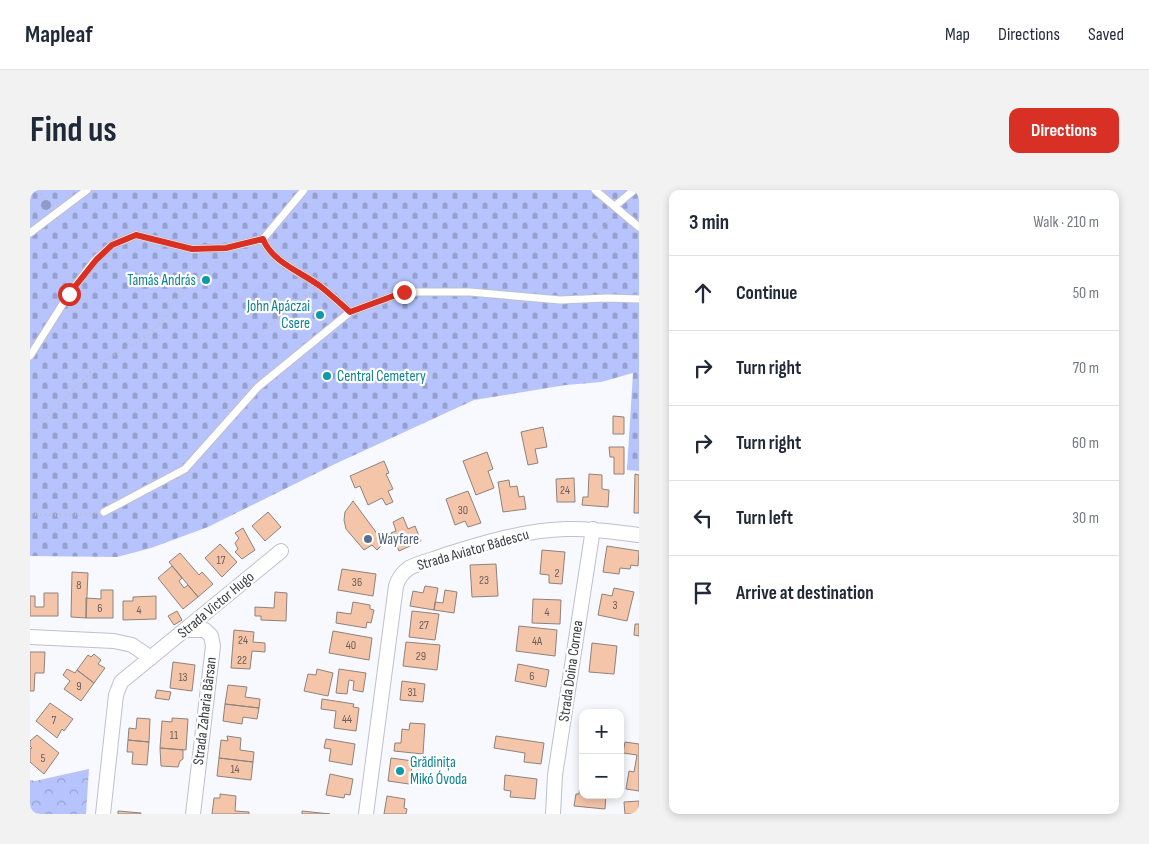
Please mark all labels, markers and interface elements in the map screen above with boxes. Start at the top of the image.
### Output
text: Mapleaf [25,20,93,49]
text: Map [945,24,970,45]
text: Directions [998,24,1060,45]
text: Saved [1088,24,1124,45]
button: Directions [1009,108,1119,153]
text: Find us [30,109,117,152]
text: 3 min [689,210,729,235]
text: Walk · 210 m [1033,213,1099,232]
place label: Tamás András [127,271,196,290]
marker: Tamás András [200,274,212,286]
icon: ahead [689,279,717,307]
route end [393,281,416,304]
text: Continue [736,282,797,305]
route start [58,283,81,306]
text: 50 m [1073,284,1099,303]
place label: John Apáczai Csere [246,297,310,333]
marker: John Apáczai Csere [314,309,326,321]
icon: right [689,354,717,382]
text: Turn right [736,357,801,380]
text: 70 m [1073,359,1099,378]
place label: Central Cemetery [337,367,426,386]
marker: Central Cemetery [321,370,333,382]
icon: right [689,429,717,457]
text: Turn right [736,432,801,455]
text: 60 m [1072,434,1099,453]
house number: 24 [560,483,570,498]
house number: 30 [458,503,468,518]
icon: left [689,504,717,532]
text: Turn left [736,507,793,530]
text: 30 m [1072,509,1099,528]
street label: Strada Aviator Bădescu [415,525,531,575]
place label: Wayfare [378,530,419,549]
marker: Wayfare [362,533,374,545]
house number: 17 [217,553,226,568]
house number: 2 [555,566,560,581]
street label: Strada Victor Hugo [174,567,258,643]
house number: 23 [479,573,489,588]
house number: 36 [352,575,362,590]
house number: 8 [76,578,82,593]
icon: arrive [689,579,717,607]
text: Arrive at destination [736,582,874,605]
house number: 3 [612,598,618,613]
house number: 6 [97,601,103,616]
house number: 4 [136,603,142,618]
house number: 4 [544,605,550,620]
house number: 27 [419,618,429,633]
street label: Strada Doina Cornea [554,619,588,723]
house number: 24 [238,633,248,648]
house number: 4A [532,634,543,649]
house number: 40 [346,638,356,653]
house number: 29 [416,649,426,664]
house number: 22 [237,653,247,668]
street label: Strada Zaharia Bârsan [189,656,221,766]
house number: 6 [529,669,535,684]
house number: 13 [178,670,188,685]
house number: 9 [76,679,82,694]
house number: 31 [407,685,417,700]
map controls [579,709,624,799]
button: + [579,709,624,754]
house number: 44 [342,712,352,727]
house number: 7 [52,713,57,728]
house number: 11 [170,728,179,743]
house number: 5 [41,751,46,766]
place label: Grădinița Mikó Óvoda [410,753,467,789]
button: − [579,754,624,799]
house number: 14 [230,762,240,777]
marker: Grădinița Mikó Óvoda [394,765,406,777]

